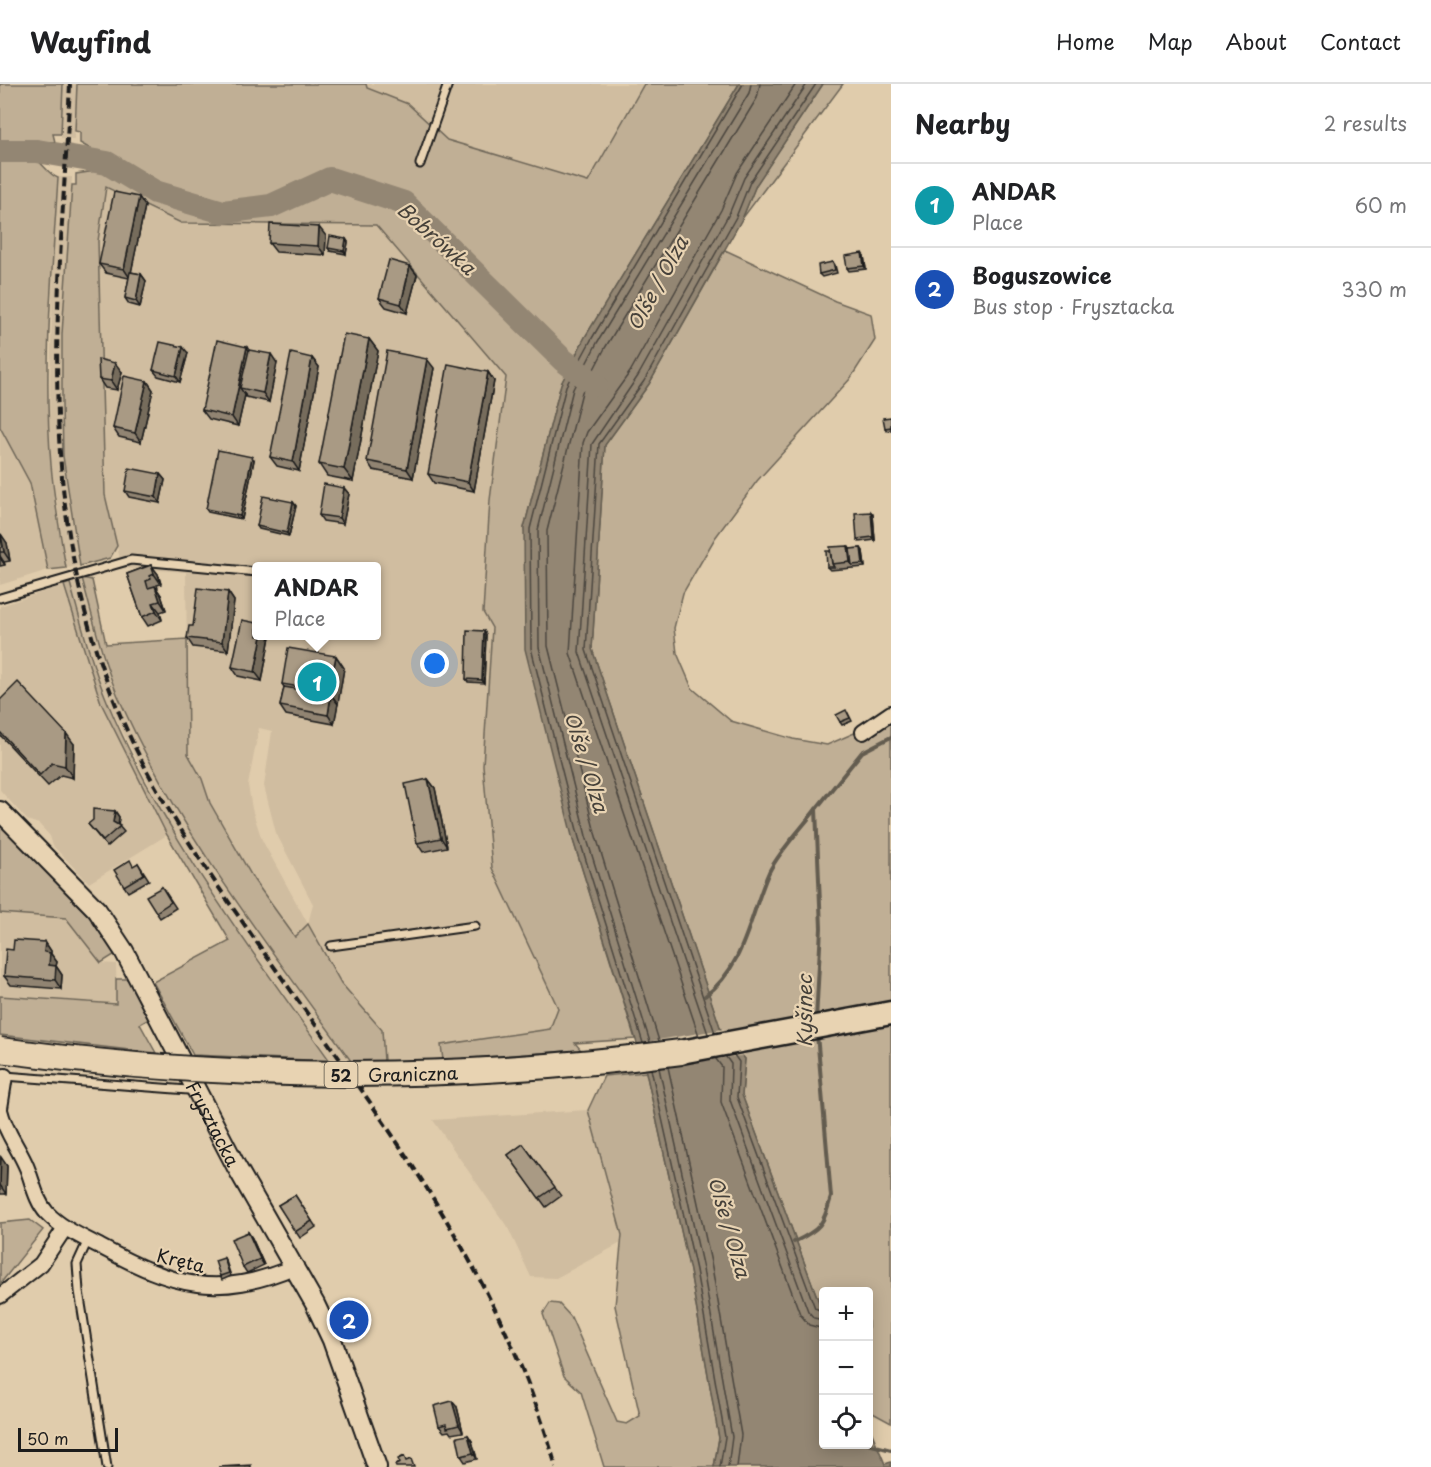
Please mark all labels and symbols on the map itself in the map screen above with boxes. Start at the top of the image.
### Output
water label: Bobrówka [391,195,483,282]
water label: Olše / Olza [619,230,696,336]
your location [420,649,449,678]
pin: 1 [298,660,336,704]
water label: Olše / Olza [557,708,617,817]
water label: Kyšinec [789,973,819,1047]
street label: Graniczna [368,1058,459,1087]
road number: 52 [324,1062,358,1088]
street label: Frysztacka [180,1076,248,1172]
water label: Olše / Olza [701,1173,759,1282]
street label: Kręta [154,1241,209,1279]
pin: 2 [330,1298,368,1342]
scale bar [18,1425,118,1452]

